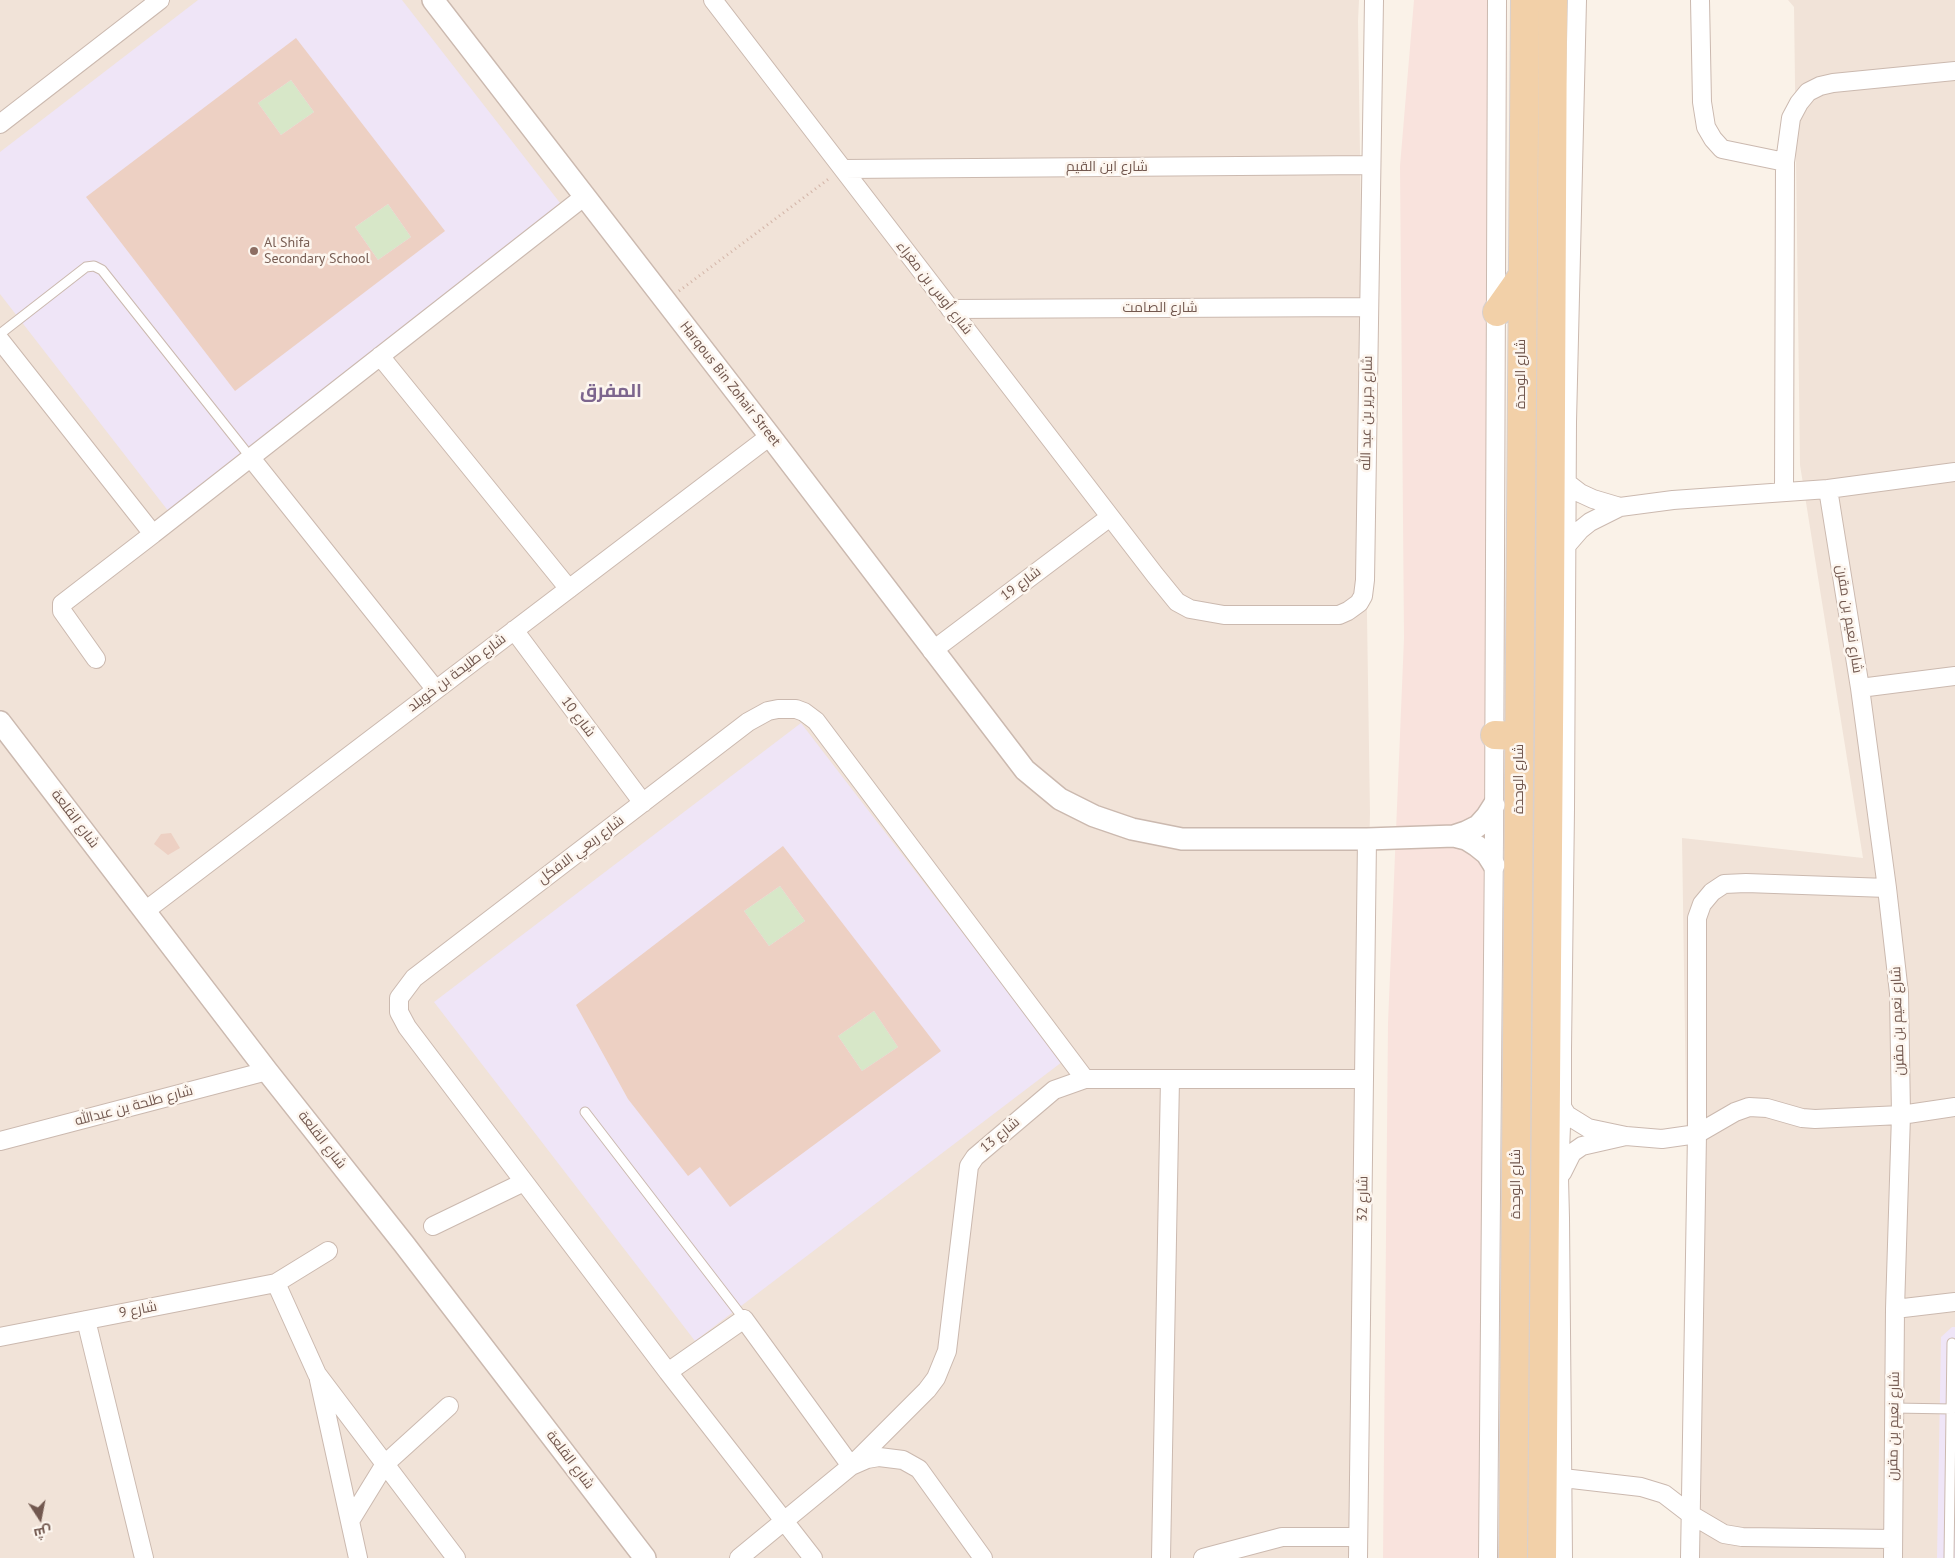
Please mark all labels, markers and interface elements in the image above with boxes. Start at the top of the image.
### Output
street label: شارع ابن القيم [1066,159,1148,175]
place label: Al Shifa Secondary School [264,235,370,268]
street label: شارع أوس بن مغراء [892,238,976,338]
marker: Al Shifa Secondary School [248,245,260,257]
street label: شارع الصامت [1123,300,1197,316]
street label: Harqous Bin Zohair Street [676,318,784,450]
street label: شارع الوحدة [1513,339,1529,409]
street label: شارع جرير بن عبد الله [1358,355,1376,471]
district label: المفرق [580,381,642,403]
street label: شارع 19 [998,563,1044,605]
street label: شارع نعيم بن مقرن [1832,564,1866,674]
street label: شارع طليحة بن خويلد [405,631,509,715]
street label: شارع 10 [557,694,599,740]
street label: شارع الوحدة [1511,744,1527,814]
street label: شارع القلعة [48,787,102,851]
street label: شارع ربعي الافكل [535,812,627,888]
street label: شارع نعيم بن مقرن [1888,966,1908,1076]
street label: شارع طلحة بن عبدالله [73,1082,195,1130]
street label: شارع القلعة [294,1108,350,1172]
street label: شارع 13 [977,1114,1023,1156]
street label: شارع الوحدة [1508,1149,1524,1219]
street label: شارع 32 [1354,1176,1372,1222]
street label: شارع 9 [118,1298,158,1322]
street label: شارع نعيم بن مقرن [1885,1371,1903,1481]
street label: شارع القلعة [543,1428,597,1492]
north arrow [15,1493,65,1543]
text: ش [32,1522,53,1543]

